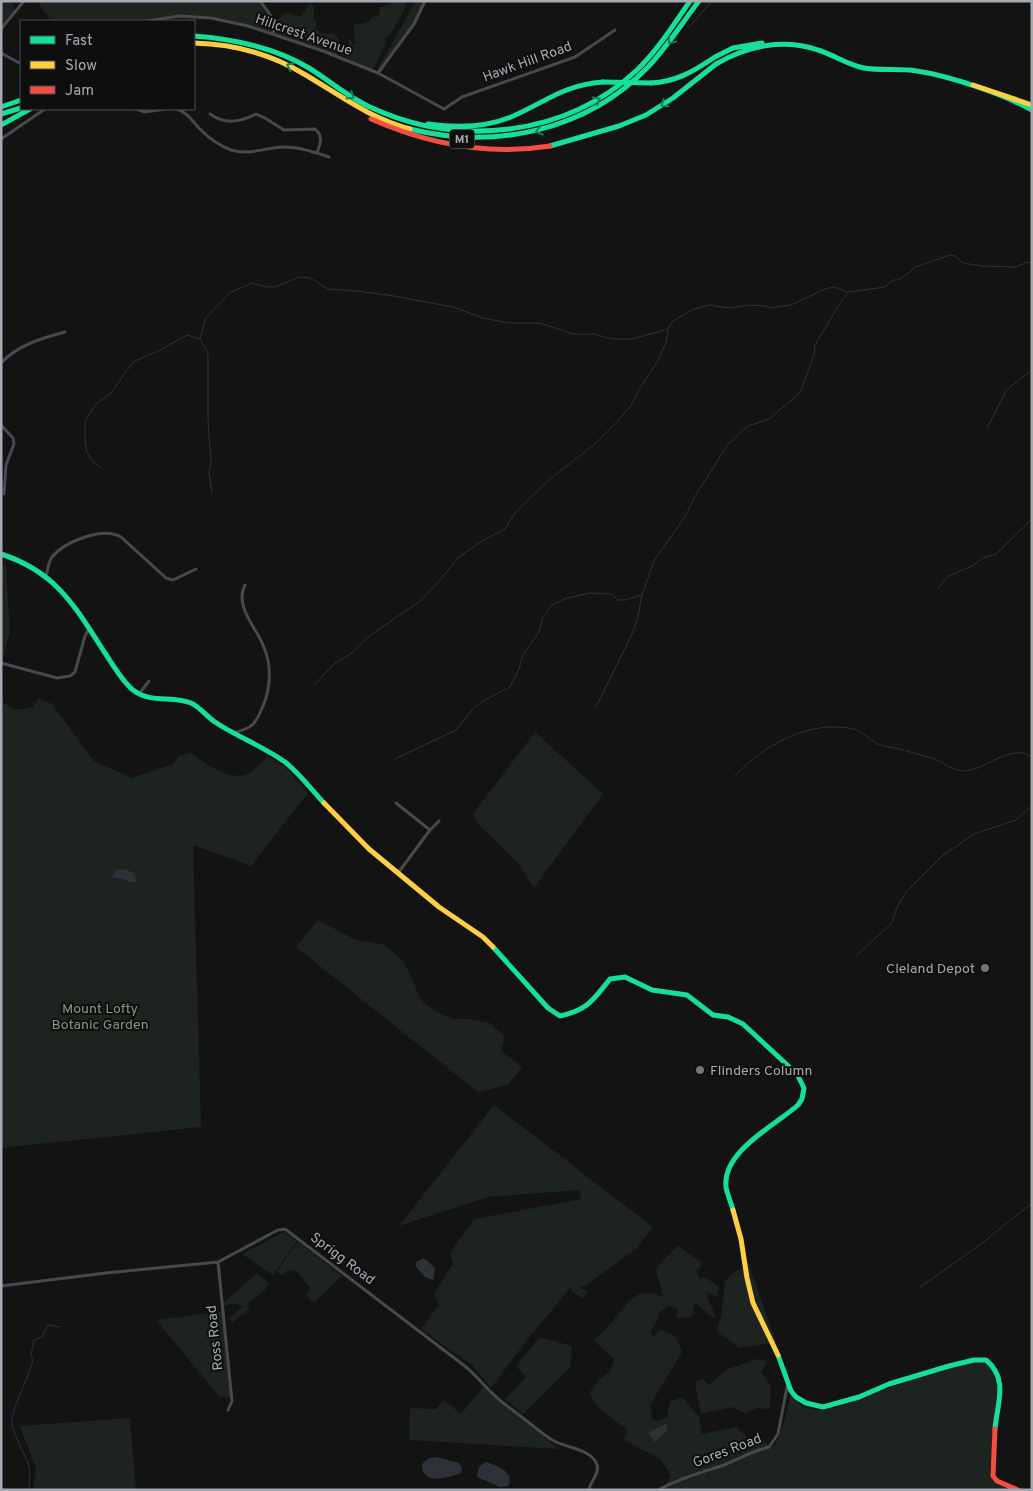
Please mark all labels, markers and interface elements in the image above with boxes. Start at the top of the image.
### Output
street label: Hillcrest Avenue [253,11,354,60]
legend [20,20,195,110]
text: Fast [65,32,93,51]
one-way arrow [668,35,677,45]
street label: Hawk Hill Road [481,38,574,86]
text: Slow [65,57,97,76]
one-way arrow [286,62,295,72]
text: Jam [65,82,94,101]
one-way arrow [345,90,354,99]
one-way arrow [591,96,600,106]
one-way arrow [660,98,669,107]
one-way arrow [536,125,544,135]
road number: M1 [450,130,474,148]
place label: Cleland Depot [886,961,975,978]
marker: Cleland Depot [979,962,991,974]
park label: Mount Lofty Botanic Garden [51,1001,149,1034]
place label: Flinders Column [710,1063,812,1080]
marker: Flinders Column [694,1064,706,1076]
street label: Sprigg Road [306,1229,378,1289]
street label: Ross Road [204,1304,227,1371]
street label: Gores Road [691,1431,764,1472]

